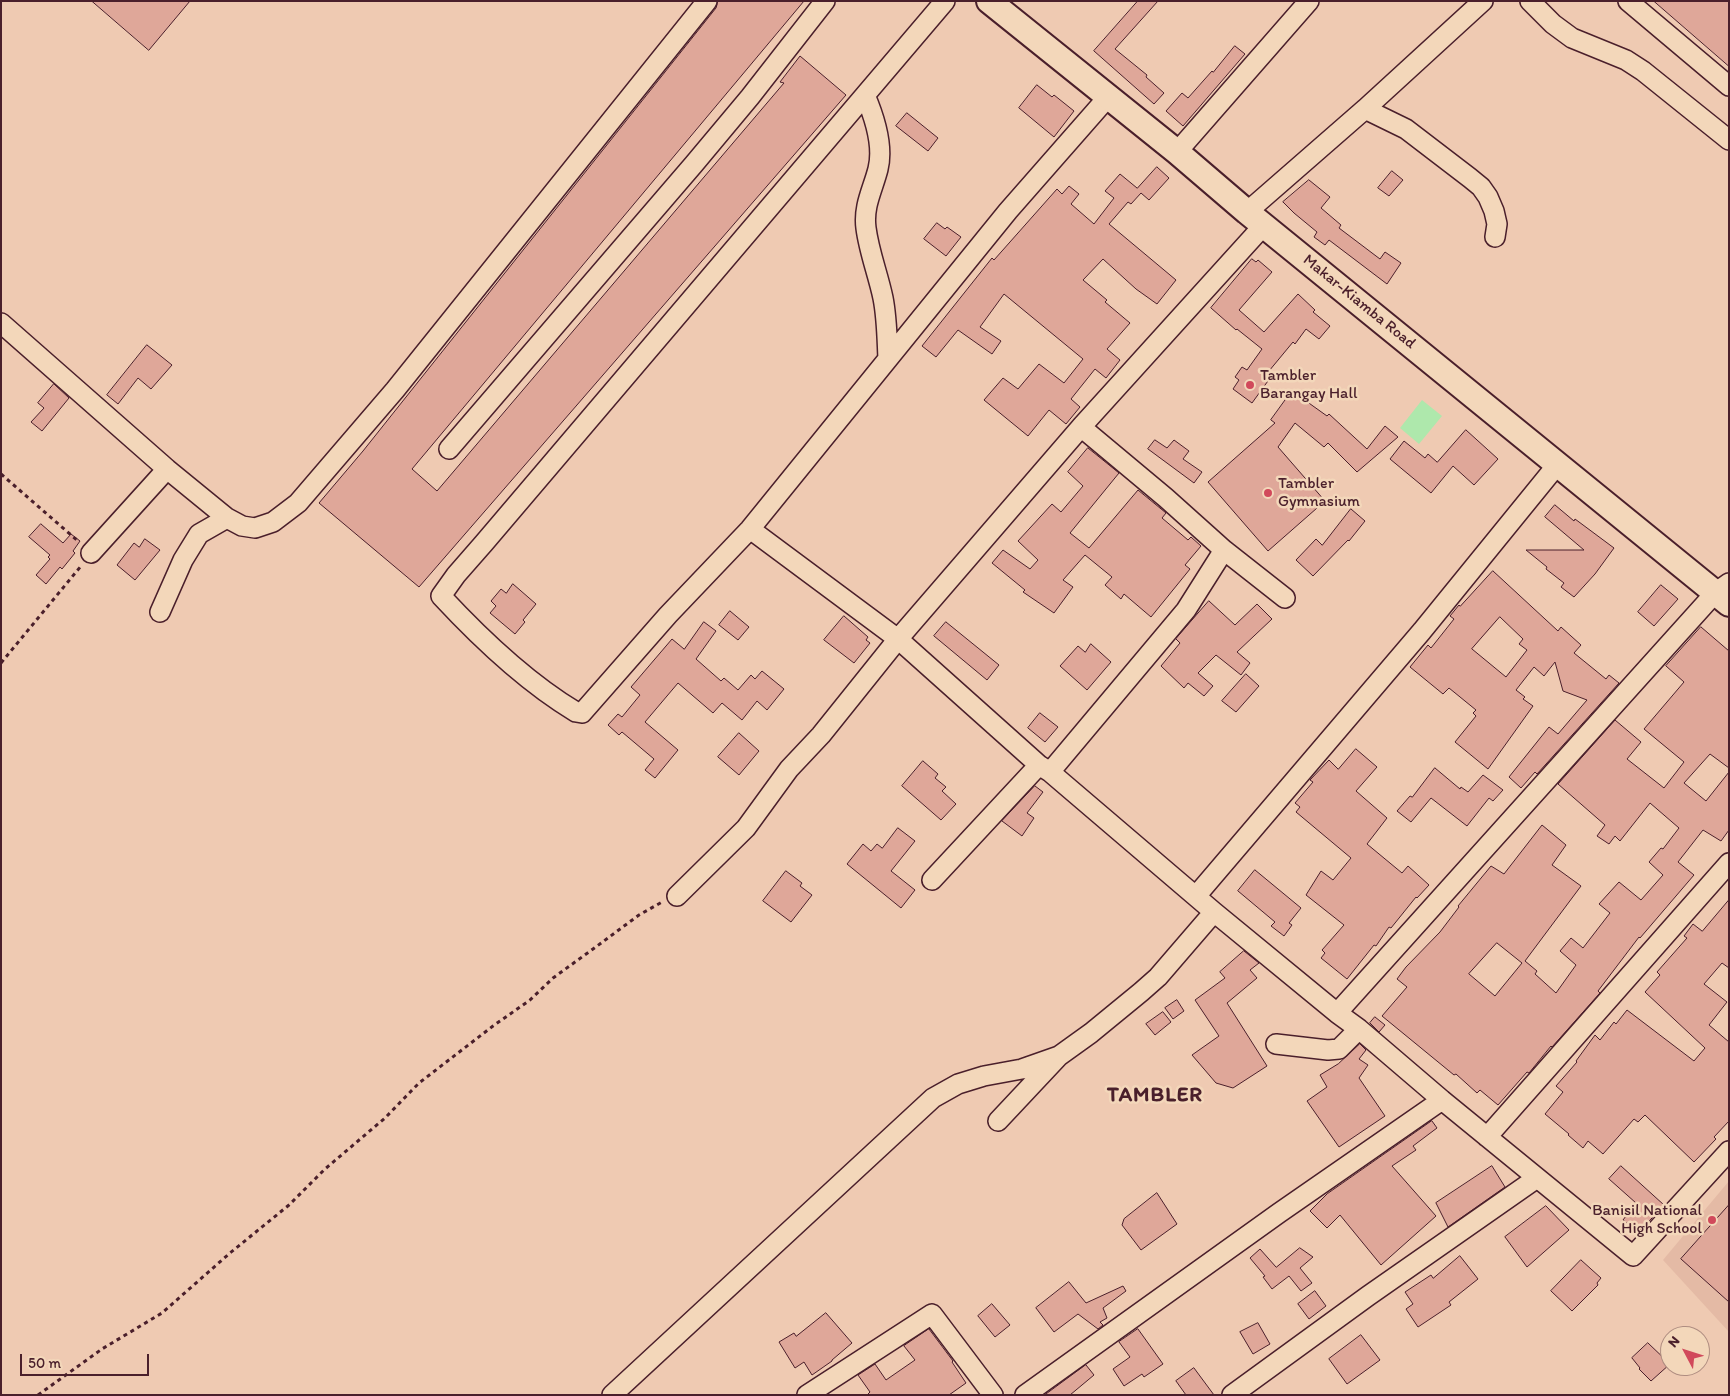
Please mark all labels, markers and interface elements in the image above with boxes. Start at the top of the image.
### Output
street label: Makar-Kiamba Road [1299,251,1419,353]
place label: Tambler Barangay Hall [1260,366,1358,404]
marker: Tambler Barangay Hall [1244,379,1256,391]
place label: Tambler Gymnasium [1278,474,1360,512]
marker: Tambler Gymnasium [1262,487,1274,499]
district label: TAMBLER [1106,1083,1204,1109]
place label: Banisil National High School [1592,1201,1702,1239]
marker: Banisil National High School [1706,1214,1718,1226]
north arrow [1660,1326,1710,1376]
text: N [1664,1333,1683,1351]
scale bar [22,1344,151,1376]
text: 50 m [28,1354,61,1372]

